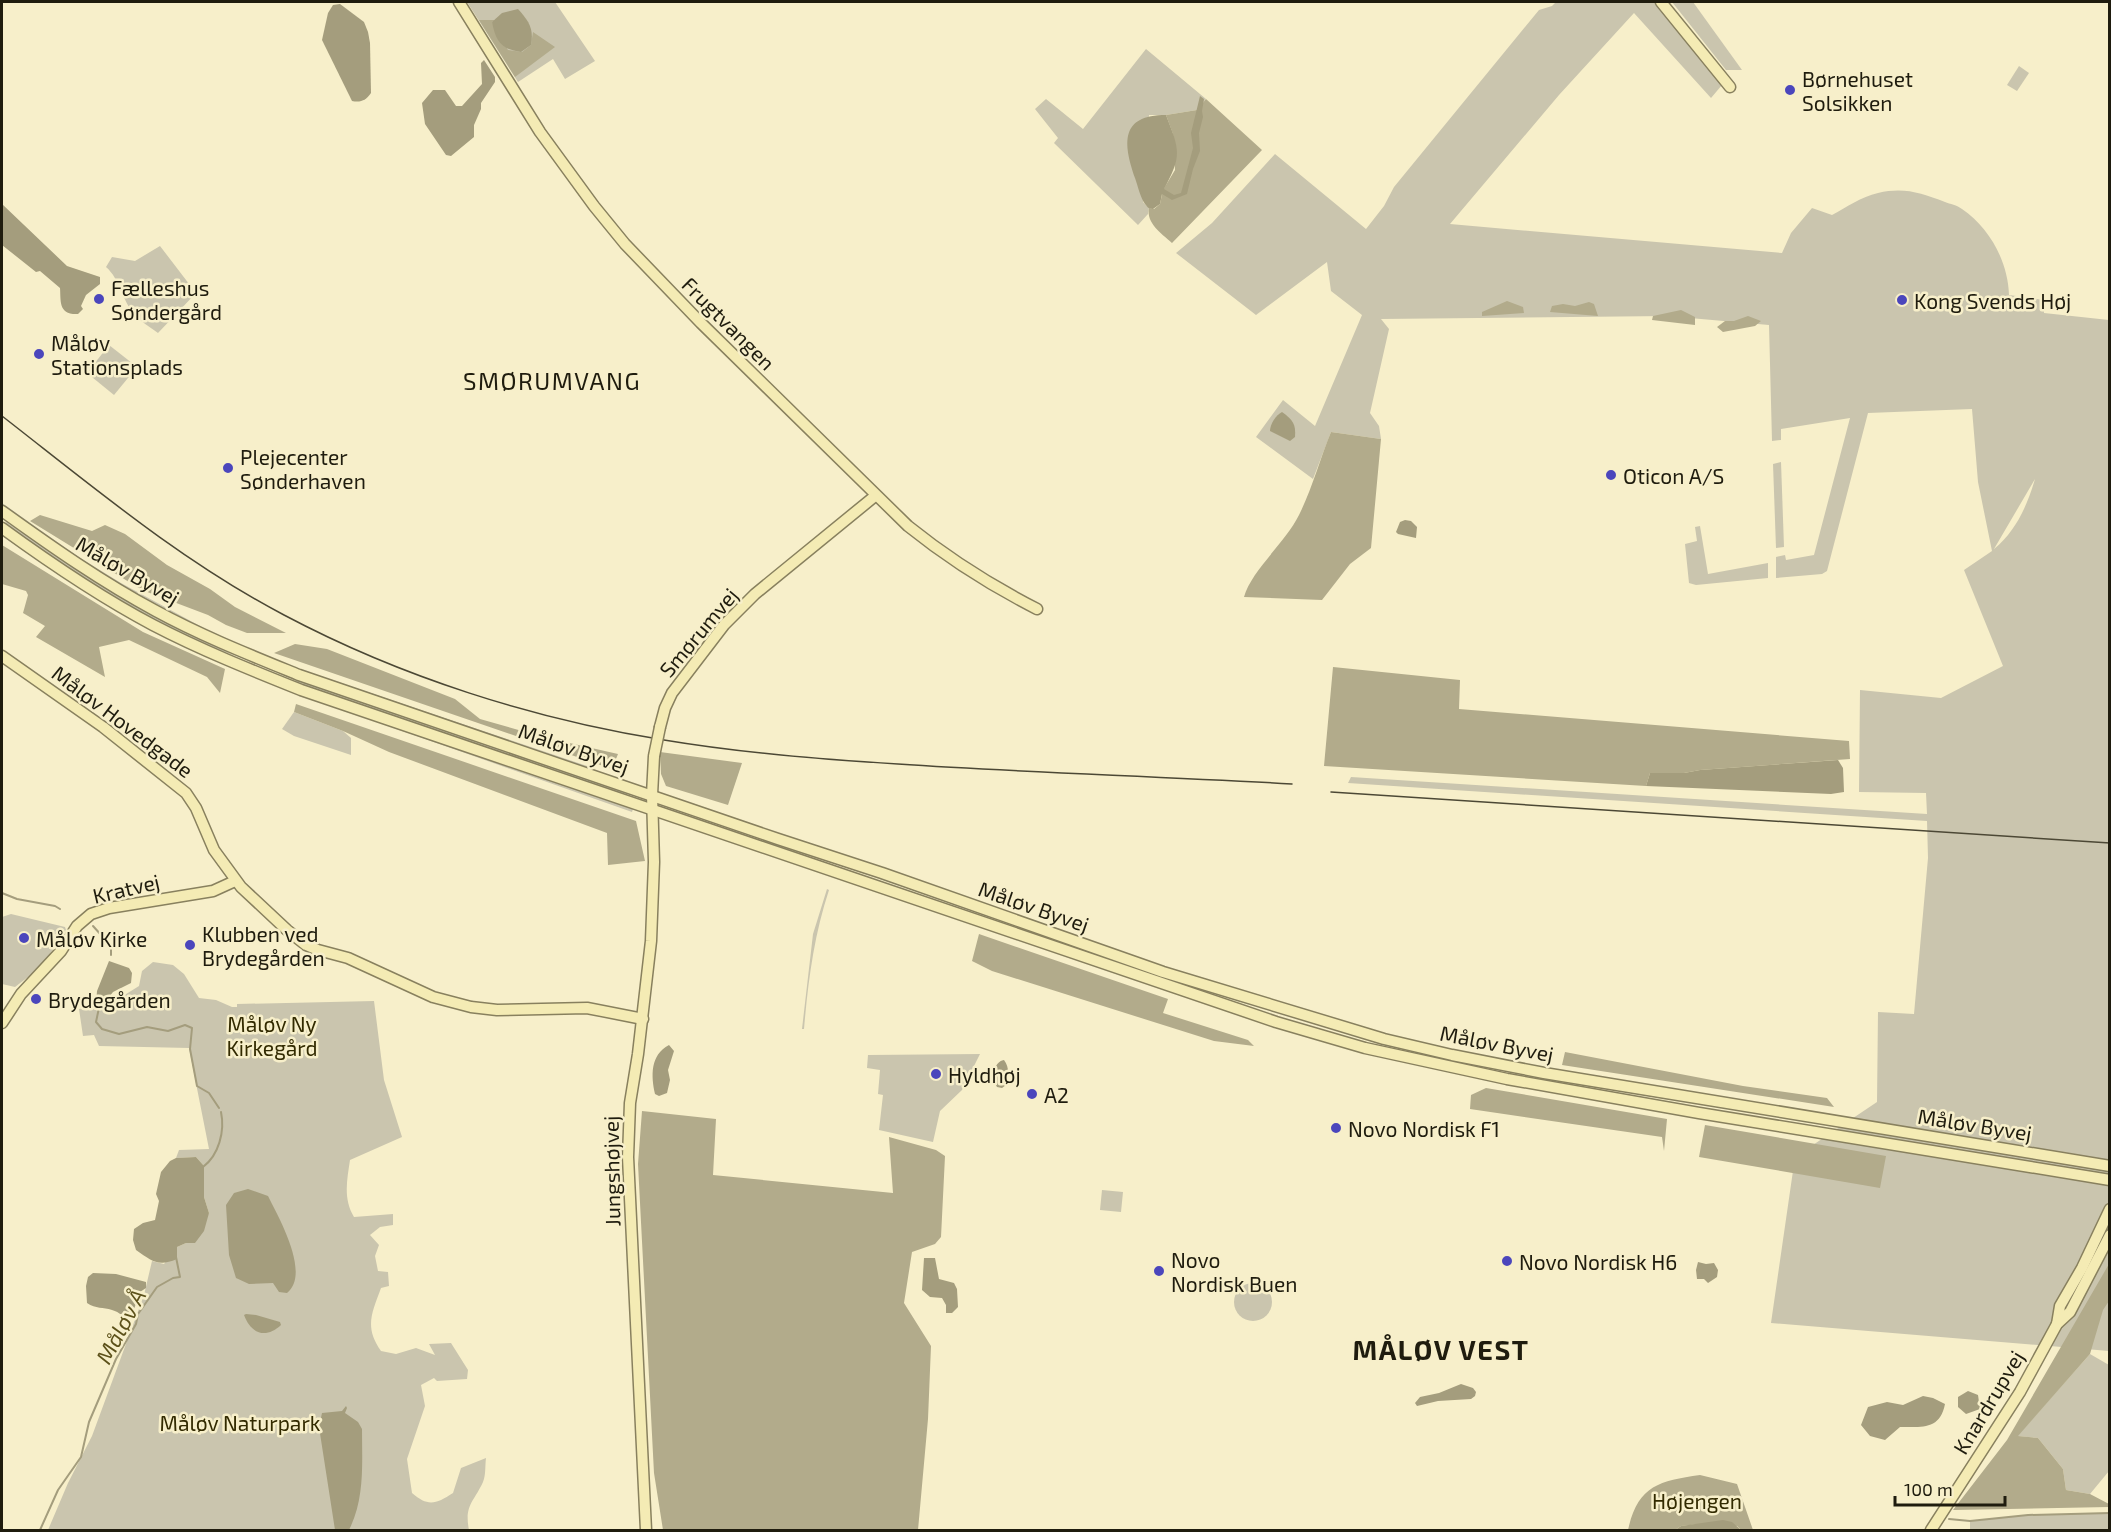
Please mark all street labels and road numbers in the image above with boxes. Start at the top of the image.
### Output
street label: Frugtvangen [677,271,781,375]
street label: Måløv Byvej [71,530,184,610]
street label: Smørumvej [654,582,743,682]
street label: Måløv Hovedgade [48,660,198,782]
street label: Måløv Byvej [515,717,632,780]
street label: Kratvej [90,868,162,909]
street label: Måløv Byvej [975,875,1092,938]
street label: Måløv Byvej [1438,1020,1556,1067]
street label: Måløv Byvej [1916,1103,2034,1146]
street label: Jungshøjvej [598,1115,625,1227]
street label: Knardrupvej [1947,1346,2030,1459]

